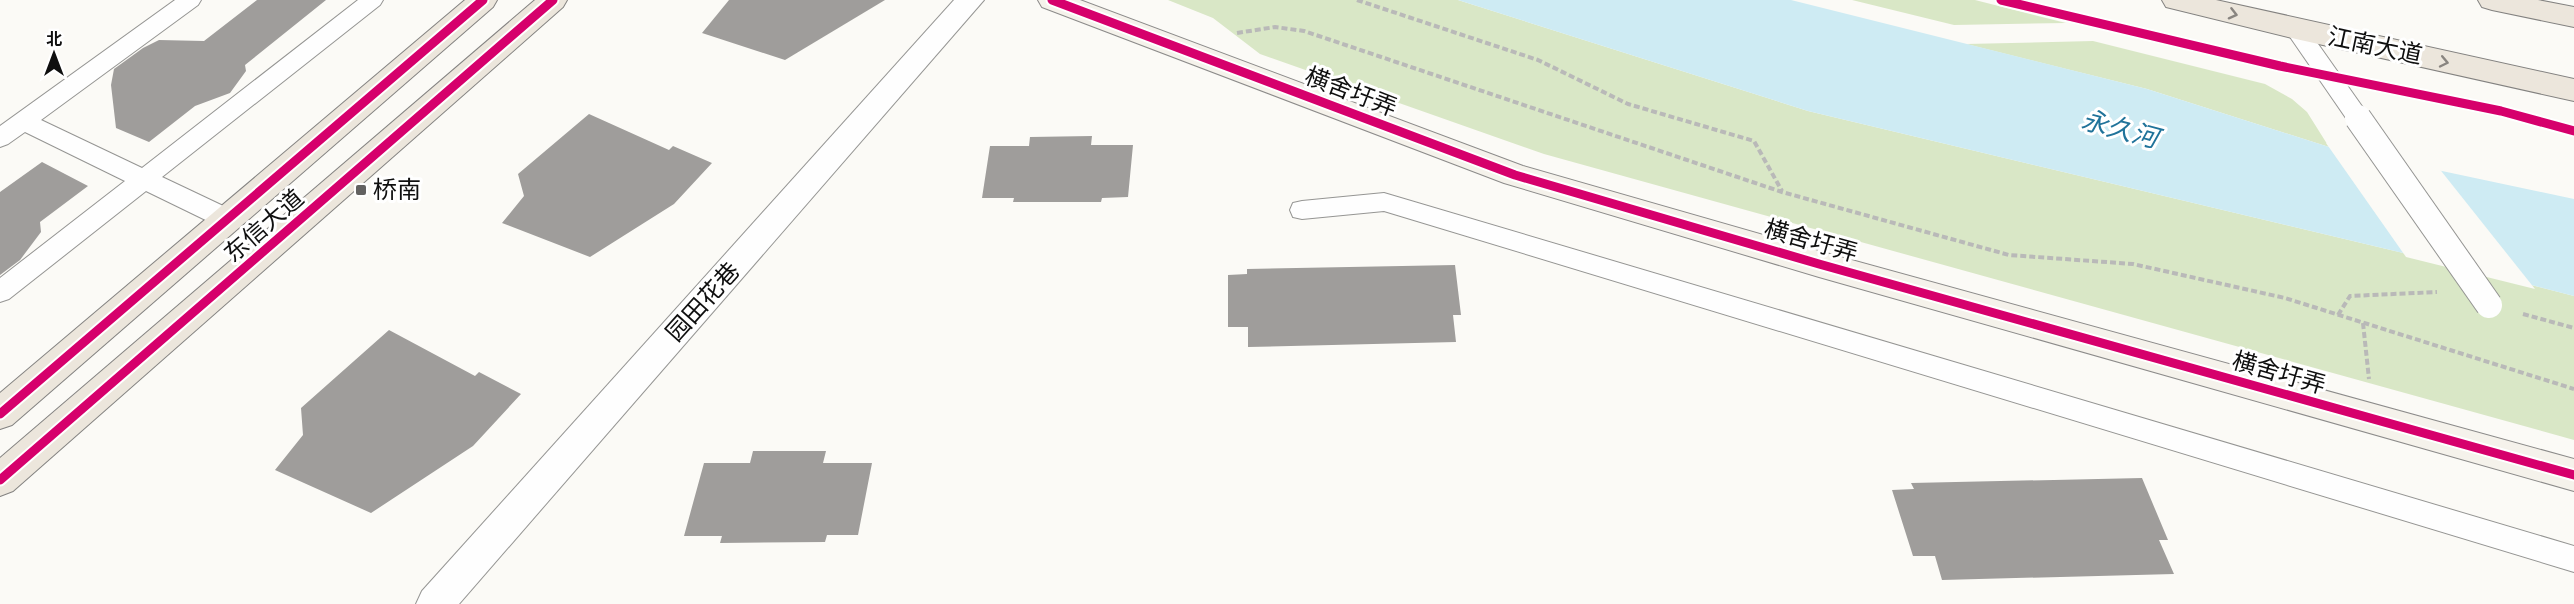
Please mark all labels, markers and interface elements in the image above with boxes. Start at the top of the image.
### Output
one-way arrow [2228,6,2238,19]
street label: 江南大道 [2325,21,2425,70]
north arrow [24,24,84,84]
text: 北 [46,30,62,49]
one-way arrow [2439,54,2449,67]
street label: 横舍圩弄 [1301,61,1401,122]
water label: 永久河 [2078,103,2167,156]
place label: 桥南 [373,175,421,204]
street label: 东信大道 [218,183,309,268]
marker: 桥南 [354,183,368,197]
street label: 横舍圩弄 [1761,213,1861,268]
street label: 园田花巷 [660,256,746,347]
street label: 横舍圩弄 [2229,345,2329,400]

